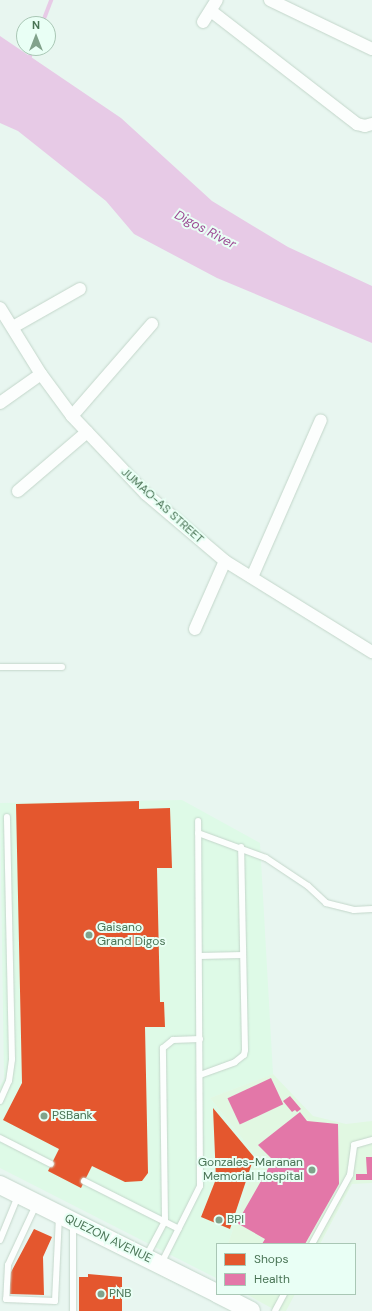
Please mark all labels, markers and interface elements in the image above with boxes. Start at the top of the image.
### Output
north arrow [16,16,56,56]
text: N [32,18,40,32]
water label: Digos River [172,207,238,253]
street label: JUMAO-AS STREET [118,465,206,547]
place label: Gaisano Grand Digos [97,921,165,949]
marker: Gaisano Grand Digos [84,930,94,940]
place label: PSBank [52,1109,93,1123]
marker: PSBank [39,1111,49,1121]
place label: Gonzales-Maranan Memorial Hospital [198,1156,303,1184]
marker: Gonzales-Maranan Memorial Hospital [306,1164,318,1176]
street label: QUEZON AVENUE [62,1212,154,1266]
place label: BPI [227,1213,244,1227]
marker: BPI [214,1215,224,1225]
legend [216,1243,356,1295]
text: Shops [254,1251,289,1267]
text: Health [254,1271,290,1287]
place label: PNB [109,1287,131,1301]
marker: PNB [96,1289,106,1299]

